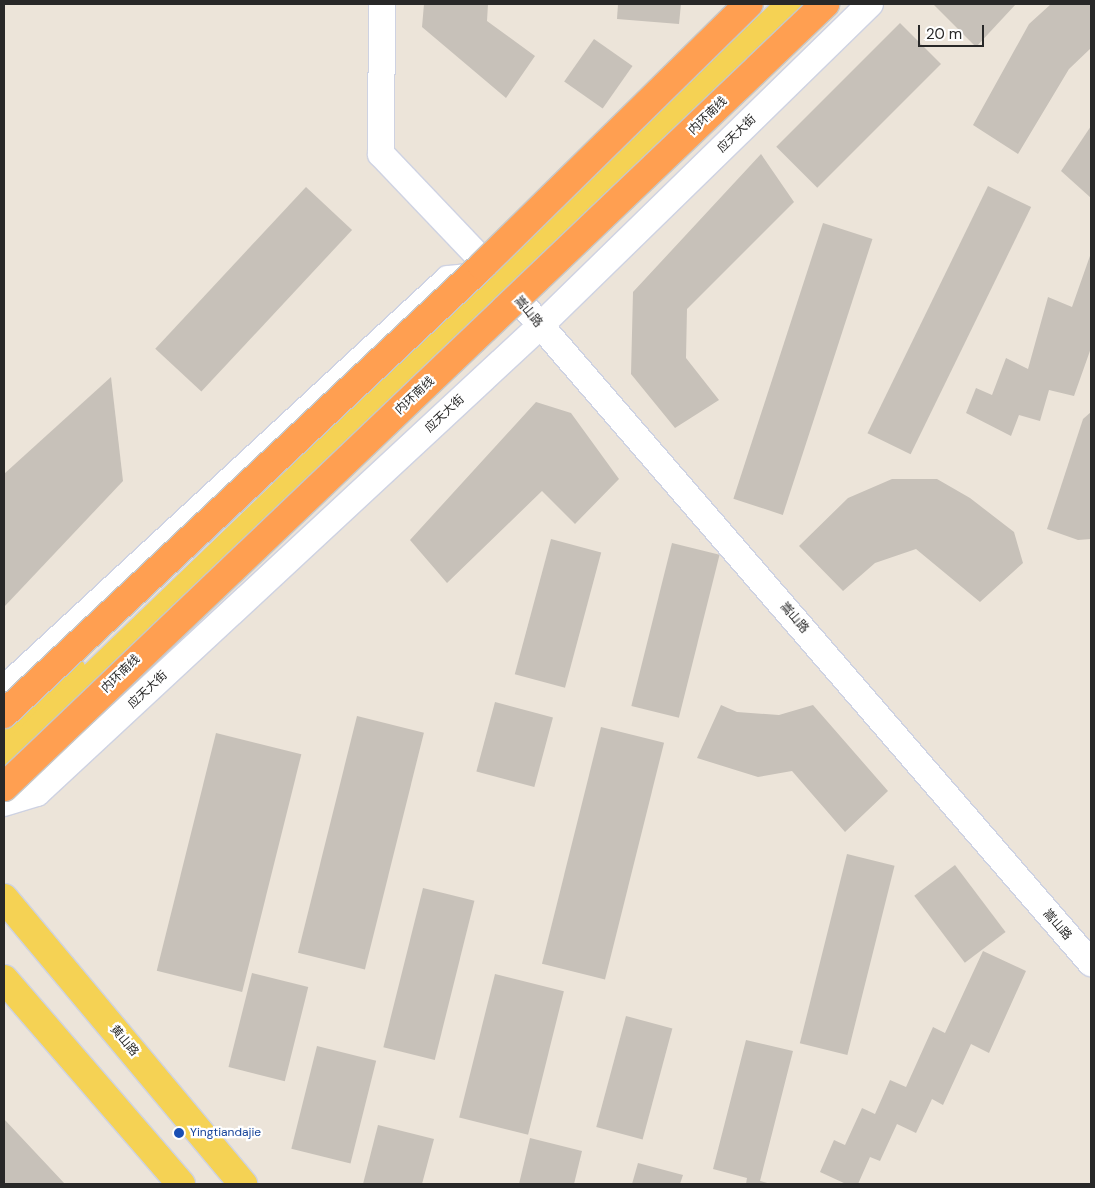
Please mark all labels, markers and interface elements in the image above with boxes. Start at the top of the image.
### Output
scale bar [920,15,986,47]
text: 20 m [926,24,962,44]
street label: 内环南线 [686,94,730,138]
street label: 应天大街 [715,112,759,156]
street label: 嵩山路 [511,294,545,330]
street label: 内环南线 [393,374,437,418]
street label: 应天大街 [423,392,467,436]
street label: 嵩山路 [777,600,811,636]
street label: 内环南线 [99,652,143,696]
street label: 应天大街 [126,668,170,712]
street label: 嵩山路 [1040,907,1074,943]
street label: 黄山路 [107,1023,141,1059]
marker: Yingtiandajie [172,1126,186,1140]
place label: Yingtiandajie [190,1126,261,1140]

